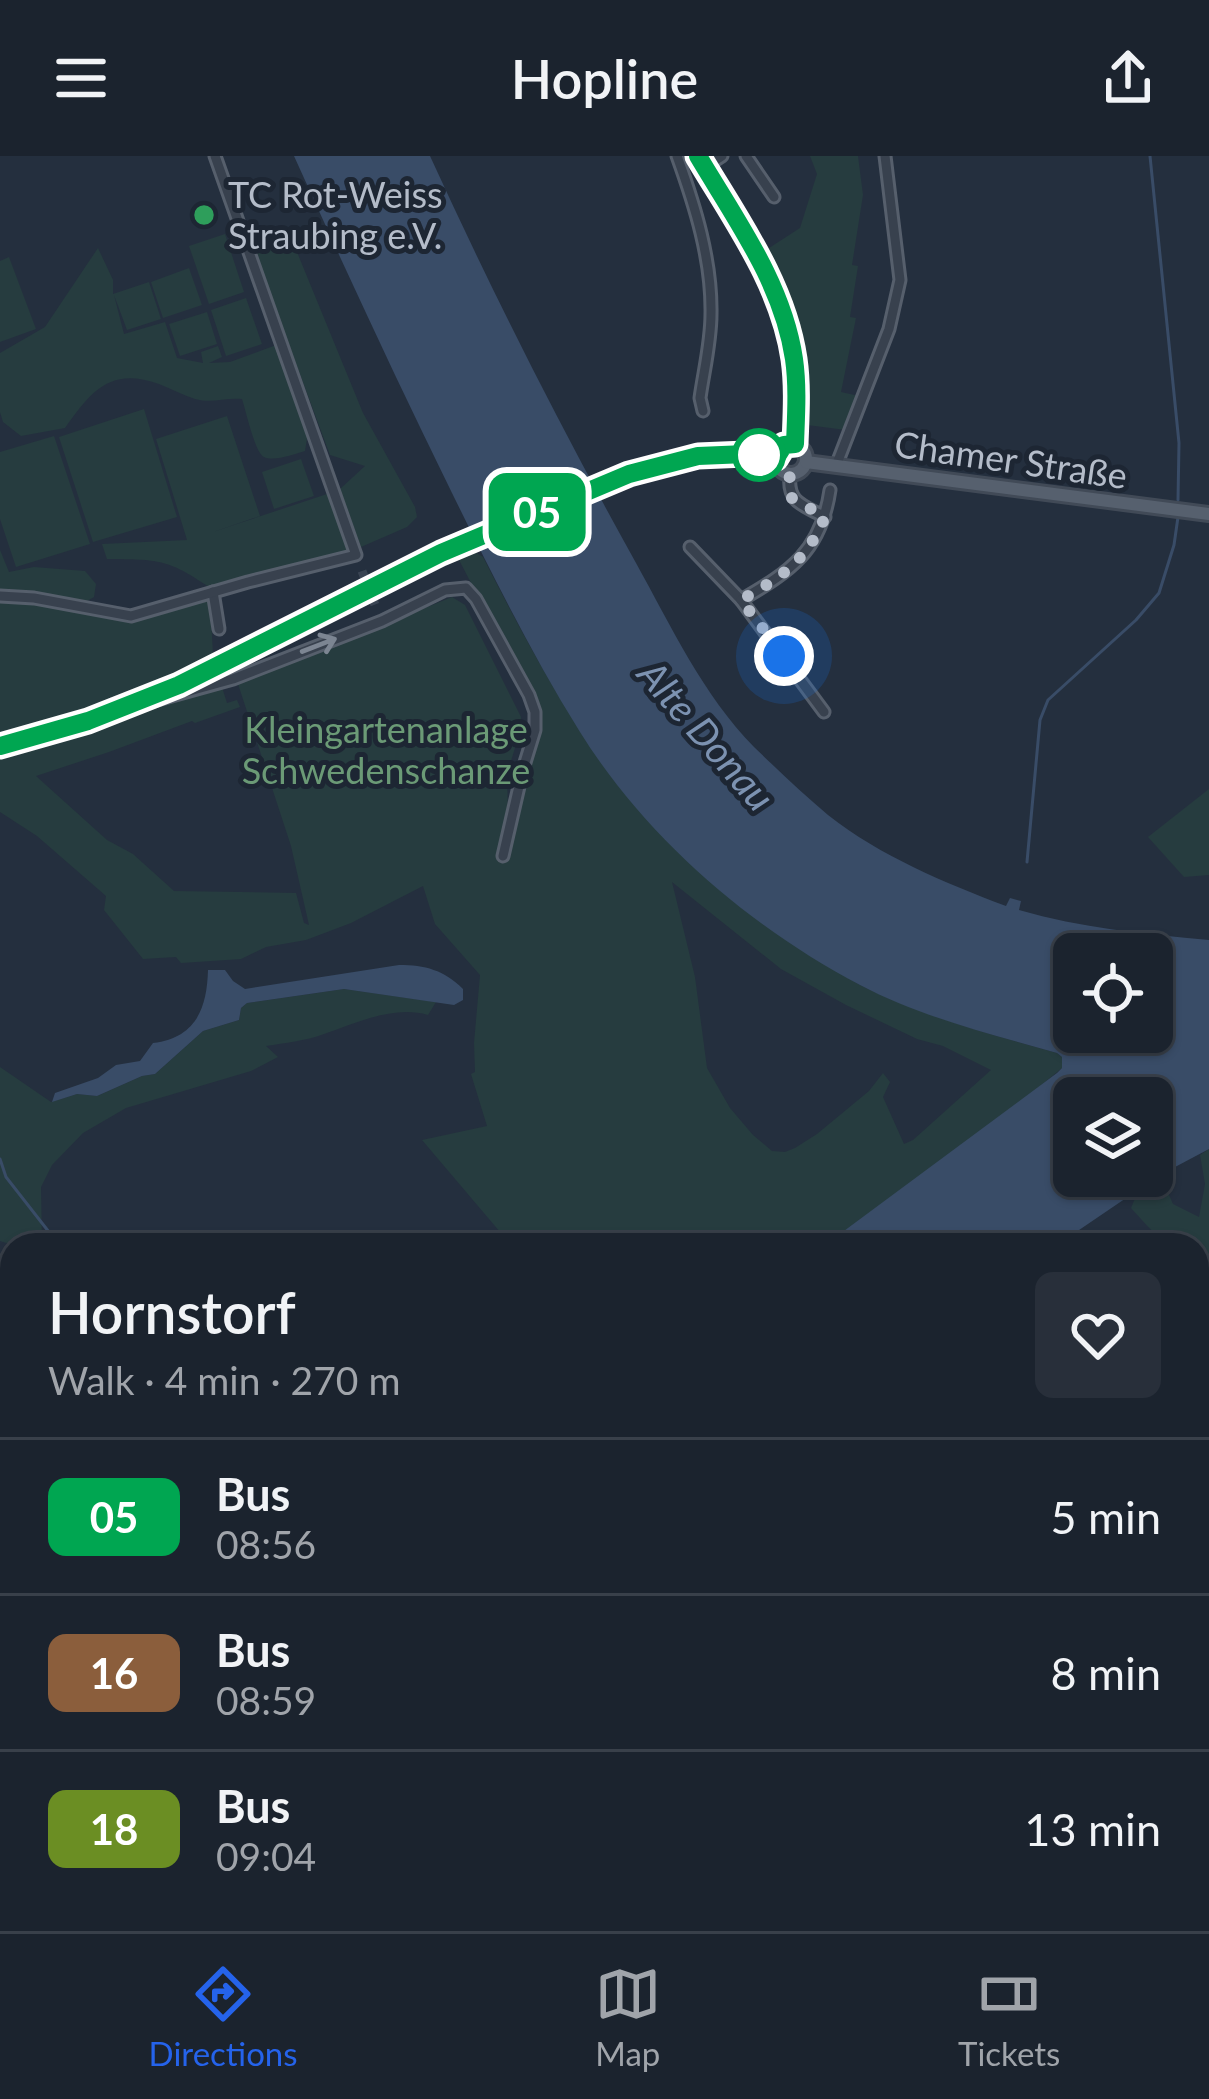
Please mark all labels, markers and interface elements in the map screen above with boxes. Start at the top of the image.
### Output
icon: menu [48,45,114,111]
icon: share [1095,45,1161,111]
text: Hopline [511,46,698,111]
place label: TC Rot-Weiss Straubing e.V. [228,172,443,257]
marker: TC Rot-Weiss Straubing e.V. [191,202,217,228]
street label: Chamer Straße [892,421,1130,497]
unlabelled marker [734,430,784,480]
line badge: 05 [483,473,591,551]
text: 05 [513,487,561,537]
your location [754,626,814,686]
one-way arrow [299,633,336,655]
water label: Alte Donau [628,649,785,819]
park label: Kleingartenanlage Schwedenschanze [242,707,530,792]
map controls [1053,933,1173,1197]
button: locate [1053,933,1173,1053]
button: layers [1053,1077,1173,1197]
button: heart [1035,1272,1161,1398]
text: Hornstorf [48,1278,296,1346]
text: Walk · 4 min · 270 m [48,1357,401,1403]
text: Bus [216,1467,290,1521]
text: 5 min [1050,1490,1161,1544]
text: 05 [90,1492,138,1542]
text: 08:56 [216,1521,316,1567]
text: Bus [216,1623,290,1677]
text: 8 min [1050,1646,1161,1700]
text: 16 [90,1648,138,1698]
text: 08:59 [216,1677,316,1723]
text: Bus [216,1779,290,1833]
text: 13 min [1024,1802,1161,1856]
text: 18 [90,1804,138,1854]
text: 09:04 [216,1833,316,1879]
tab: Directions [149,1961,298,2073]
tab: Map [595,1961,661,2073]
tab: Tickets [958,1961,1060,2073]

